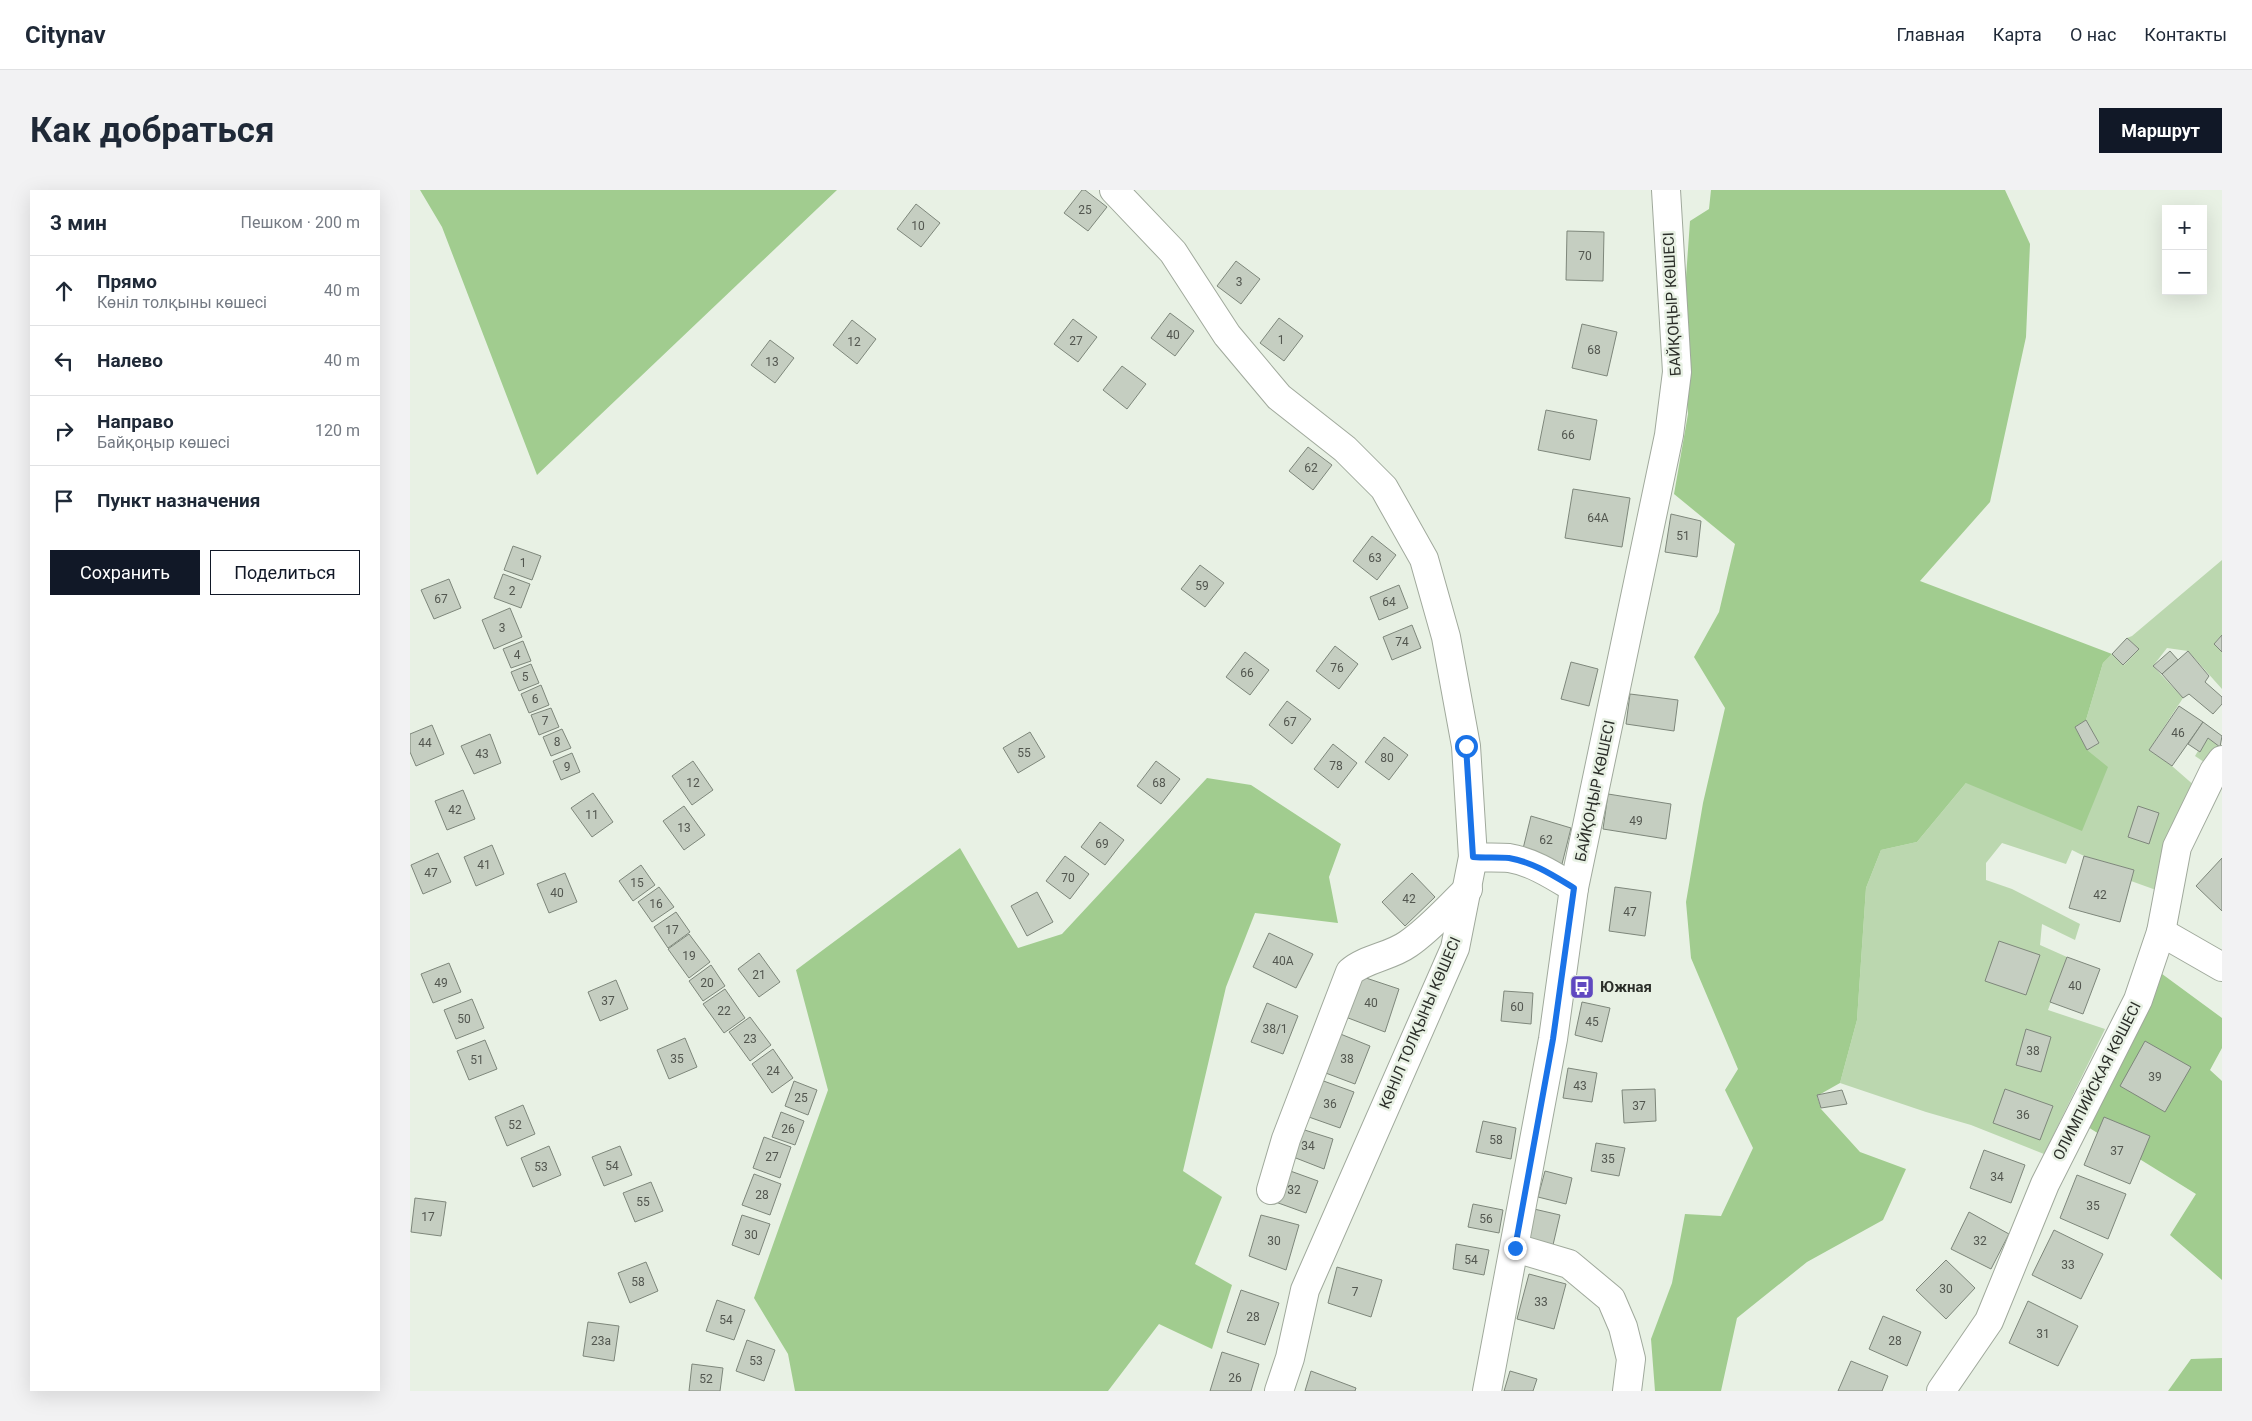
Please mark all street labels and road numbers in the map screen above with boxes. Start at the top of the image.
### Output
street label: БАЙҚОҢЫР КӨШЕСІ [1659,232,1685,376]
street label: БАЙҚОҢЫР КӨШЕСІ [1571,719,1619,863]
street label: КӨНІЛ ТОЛҚЫНЫ КӨШЕСІ [1376,934,1464,1112]
street label: ОЛИМПИЙСКАЯ КӨШЕСІ [2049,999,2145,1163]

